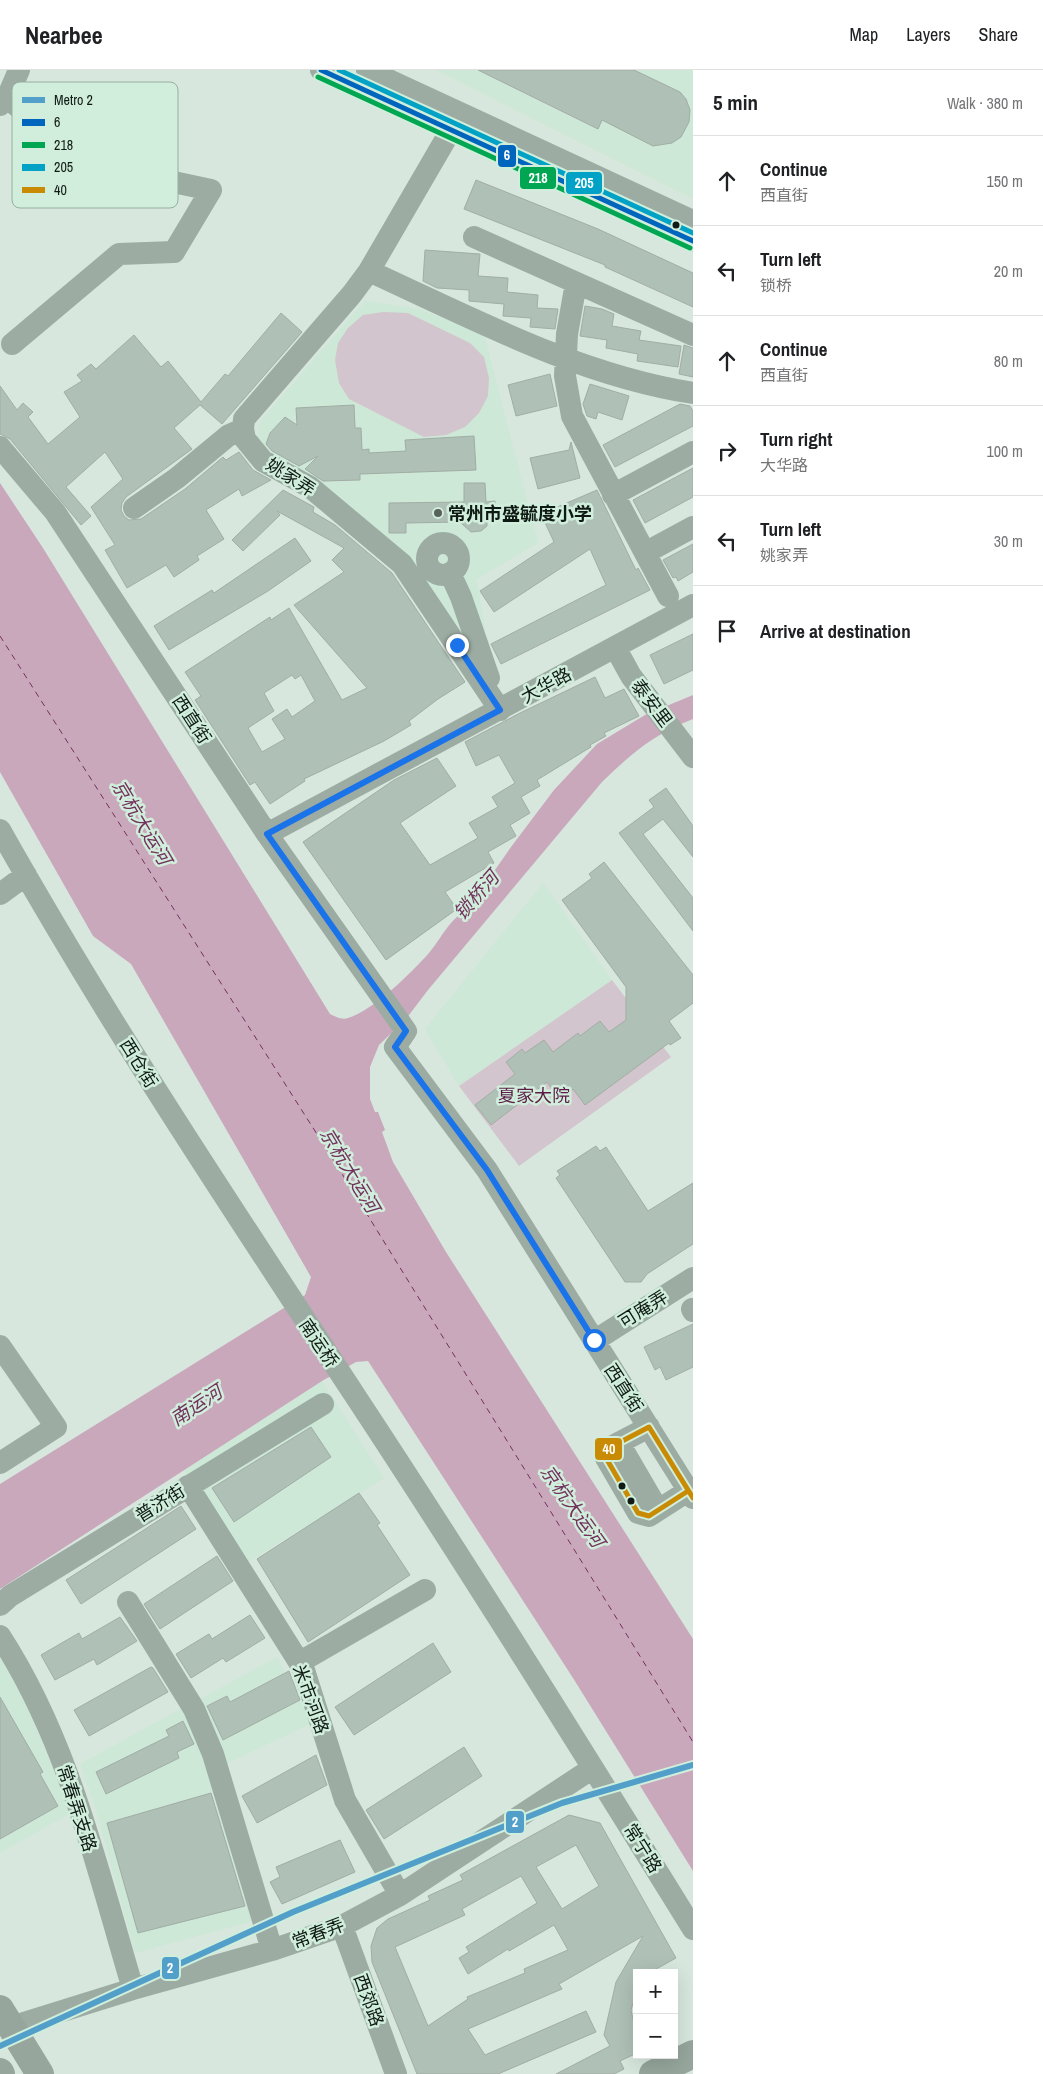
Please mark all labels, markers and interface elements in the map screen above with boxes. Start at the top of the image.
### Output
text: Nearbee [25,19,103,51]
text: Map [850,22,878,47]
text: Layers [906,22,951,47]
text: Share [979,22,1018,47]
legend [12,82,178,208]
text: 5 min [713,88,758,117]
text: Metro 2 [54,91,93,109]
text: Walk · 380 m [947,92,1023,114]
text: 6 [54,113,60,131]
text: 218 [54,136,73,154]
line badge: 6 [497,144,517,168]
text: 6 [504,146,510,164]
text: Continue [760,156,828,182]
text: 205 [54,158,73,176]
line badge: 218 [519,166,557,190]
icon: ahead [713,167,741,195]
text: 218 [528,169,548,187]
text: 150 m [987,170,1023,192]
line badge: 205 [565,171,603,195]
text: 205 [574,174,594,192]
text: 40 [54,181,67,199]
text: 西直街 [760,184,808,206]
unlabelled marker [671,220,681,230]
text: Turn left [760,246,821,272]
icon: left [713,257,741,285]
text: 20 m [994,260,1023,282]
text: 锁桥 [760,274,792,296]
text: Continue [760,336,828,362]
icon: ahead [713,347,741,375]
text: 80 m [994,350,1023,372]
text: 西直街 [760,364,808,386]
text: Turn right [760,426,832,452]
icon: right [713,437,741,465]
text: 100 m [987,440,1023,462]
street label: 姚家弄 [262,452,320,502]
text: 大华路 [760,454,808,476]
place label: 常州市盛毓度小学 [448,501,592,526]
marker: 常州市盛毓度小学 [432,507,444,519]
text: Turn left [760,516,821,542]
icon: left [713,527,741,555]
text: 30 m [994,530,1023,552]
text: 姚家弄 [760,544,808,566]
icon: arrive [713,617,741,645]
text: Arrive at destination [760,618,911,644]
route end [446,634,469,657]
street label: 大华路 [516,661,576,709]
street label: 泰安里 [626,674,678,732]
street label: 西直街 [167,690,217,748]
water label: 京杭大运河 [106,775,180,873]
water label: 锁桥河 [447,862,507,925]
street label: 西仓街 [114,1033,164,1093]
park label: 夏家大院 [498,1083,570,1108]
water label: 京杭大运河 [314,1123,388,1221]
street label: 可庵弄 [613,1284,673,1334]
street label: 南运桥 [294,1314,344,1372]
route start [583,1329,606,1352]
street label: 西直街 [599,1359,649,1417]
water label: 南运河 [165,1376,230,1431]
line badge: 40 [594,1437,623,1461]
text: 40 [603,1440,615,1458]
water label: 京杭大运河 [535,1460,613,1556]
street label: 普济街 [130,1478,190,1528]
unlabelled marker [617,1481,627,1491]
unlabelled marker [626,1496,636,1506]
street label: 米市河路 [287,1661,335,1737]
street label: 常春弄支路 [51,1761,103,1855]
line badge: 2 [505,1810,525,1834]
text: 2 [512,1813,518,1831]
street label: 常宁路 [618,1818,668,1878]
street label: 常春弄 [288,1912,348,1954]
line badge: 2 [161,1956,180,1980]
text: 2 [167,1959,173,1977]
map controls [633,1969,678,2059]
button: + [633,1969,678,2014]
street label: 西郊路 [348,1970,390,2030]
button: − [633,2014,678,2059]

